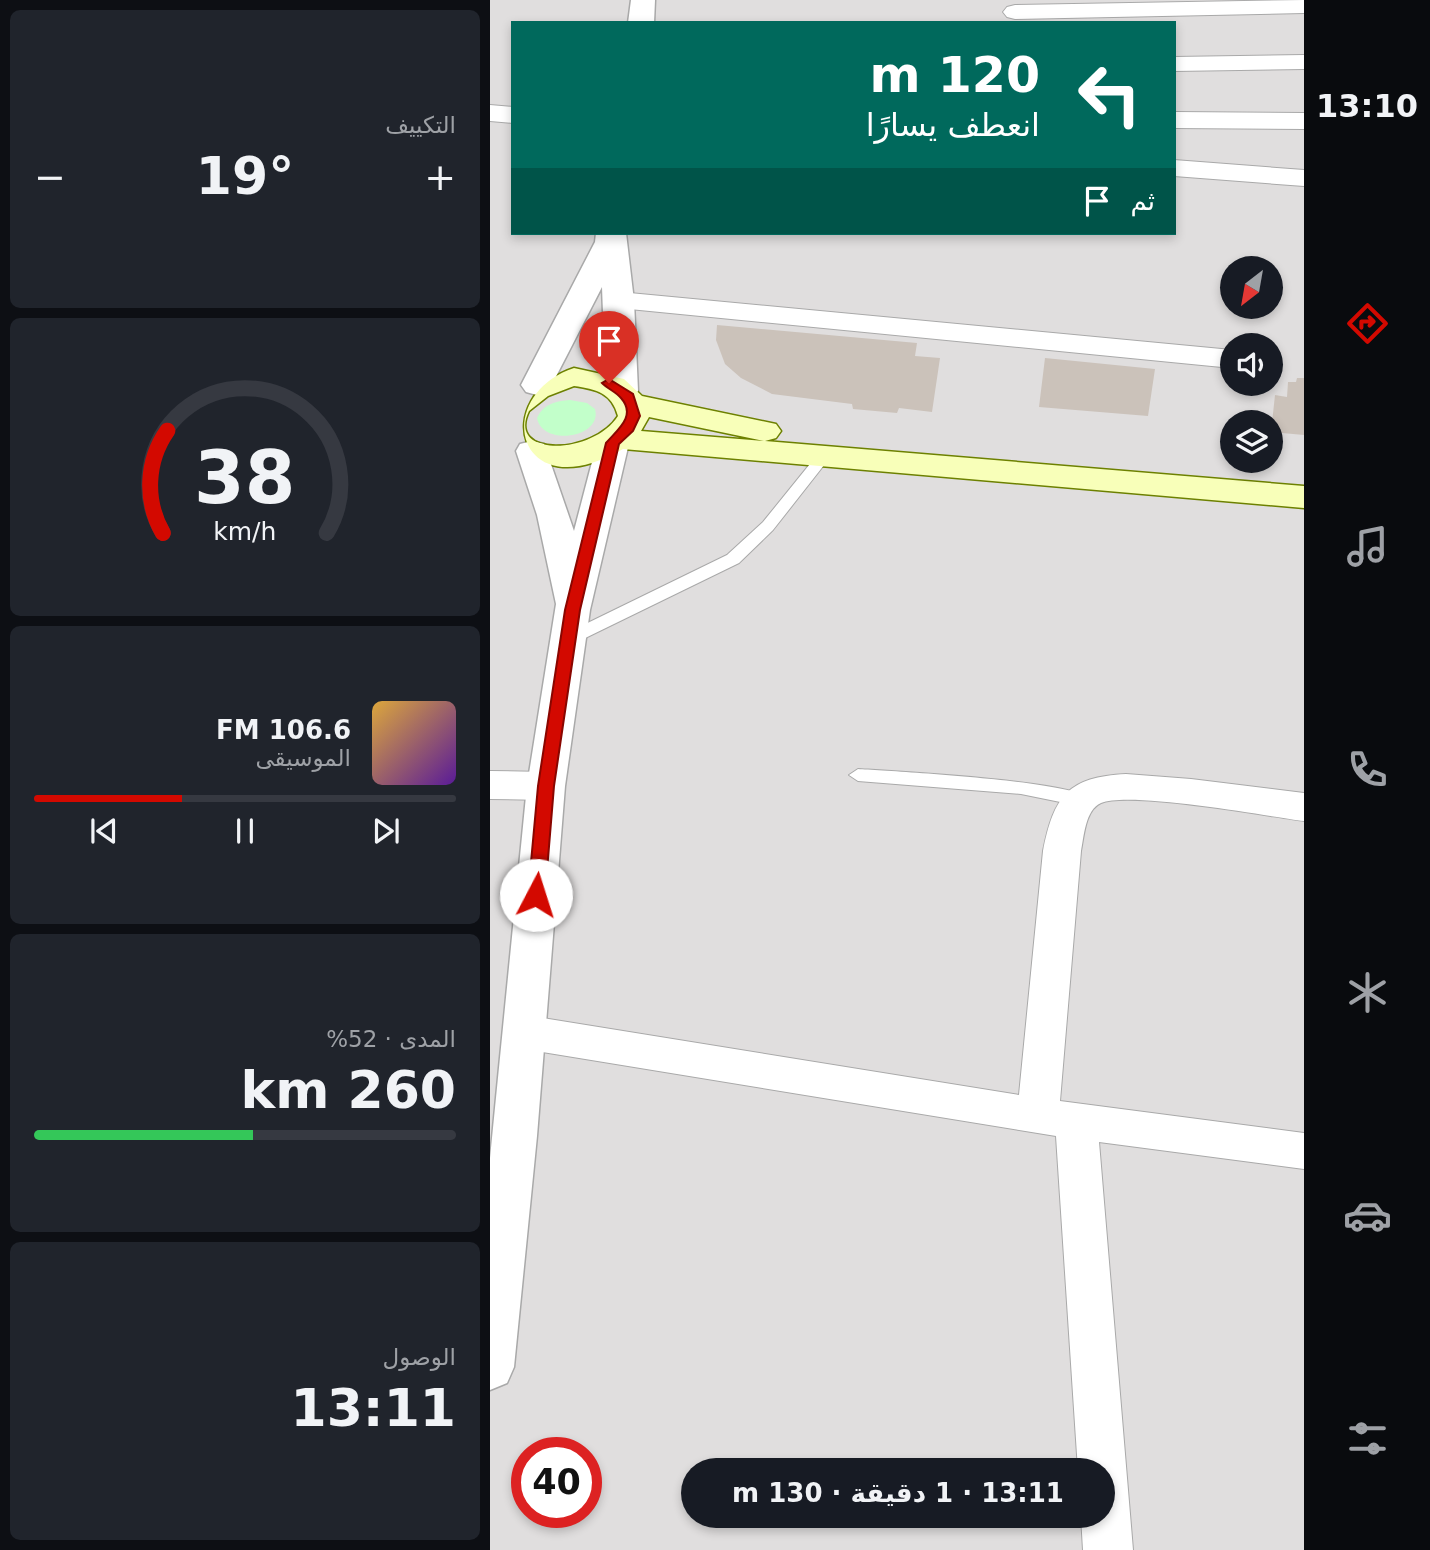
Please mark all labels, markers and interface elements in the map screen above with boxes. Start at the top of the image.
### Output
text: 120 m [870,47,1040,104]
icon: left [1064,49,1155,140]
text: 13:10 [1316,87,1418,125]
text: انعطف يسارًا [866,106,1040,144]
text: التكييف [385,112,456,138]
text: 19° [196,146,294,206]
text: − [34,155,66,199]
text: + [424,155,456,199]
icon: arrive [1078,182,1116,220]
text: ثم [1130,186,1155,216]
north arrow [1220,256,1283,318]
map controls [1220,256,1283,473]
icon: directions [1343,299,1392,348]
pin [579,311,639,383]
icon: arrive [590,322,628,360]
button: sound [1220,333,1283,396]
button: layers [1220,410,1283,473]
text: 38 [194,435,296,520]
text: km/h [213,517,277,546]
icon: music [1343,522,1392,571]
text: 106.6 FM [216,715,351,745]
text: الموسيقى [255,745,351,771]
icon: phone [1343,745,1392,794]
icon: previous [85,812,123,850]
icon: pause [226,812,264,850]
icon: next [367,812,405,850]
position arrow [499,858,573,932]
icon: climate [1343,968,1392,1017]
text: المدى · 52% [326,1026,456,1052]
text: 260 km [241,1060,456,1120]
icon: car [1343,1191,1392,1240]
text: الوصول [383,1344,456,1370]
text: 13:11 [290,1378,456,1438]
icon: filters [1343,1414,1392,1463]
speed limit sign: 40 [511,1437,602,1528]
text: 13:11 · 1 دقيقة · 130 m [732,1478,1064,1508]

